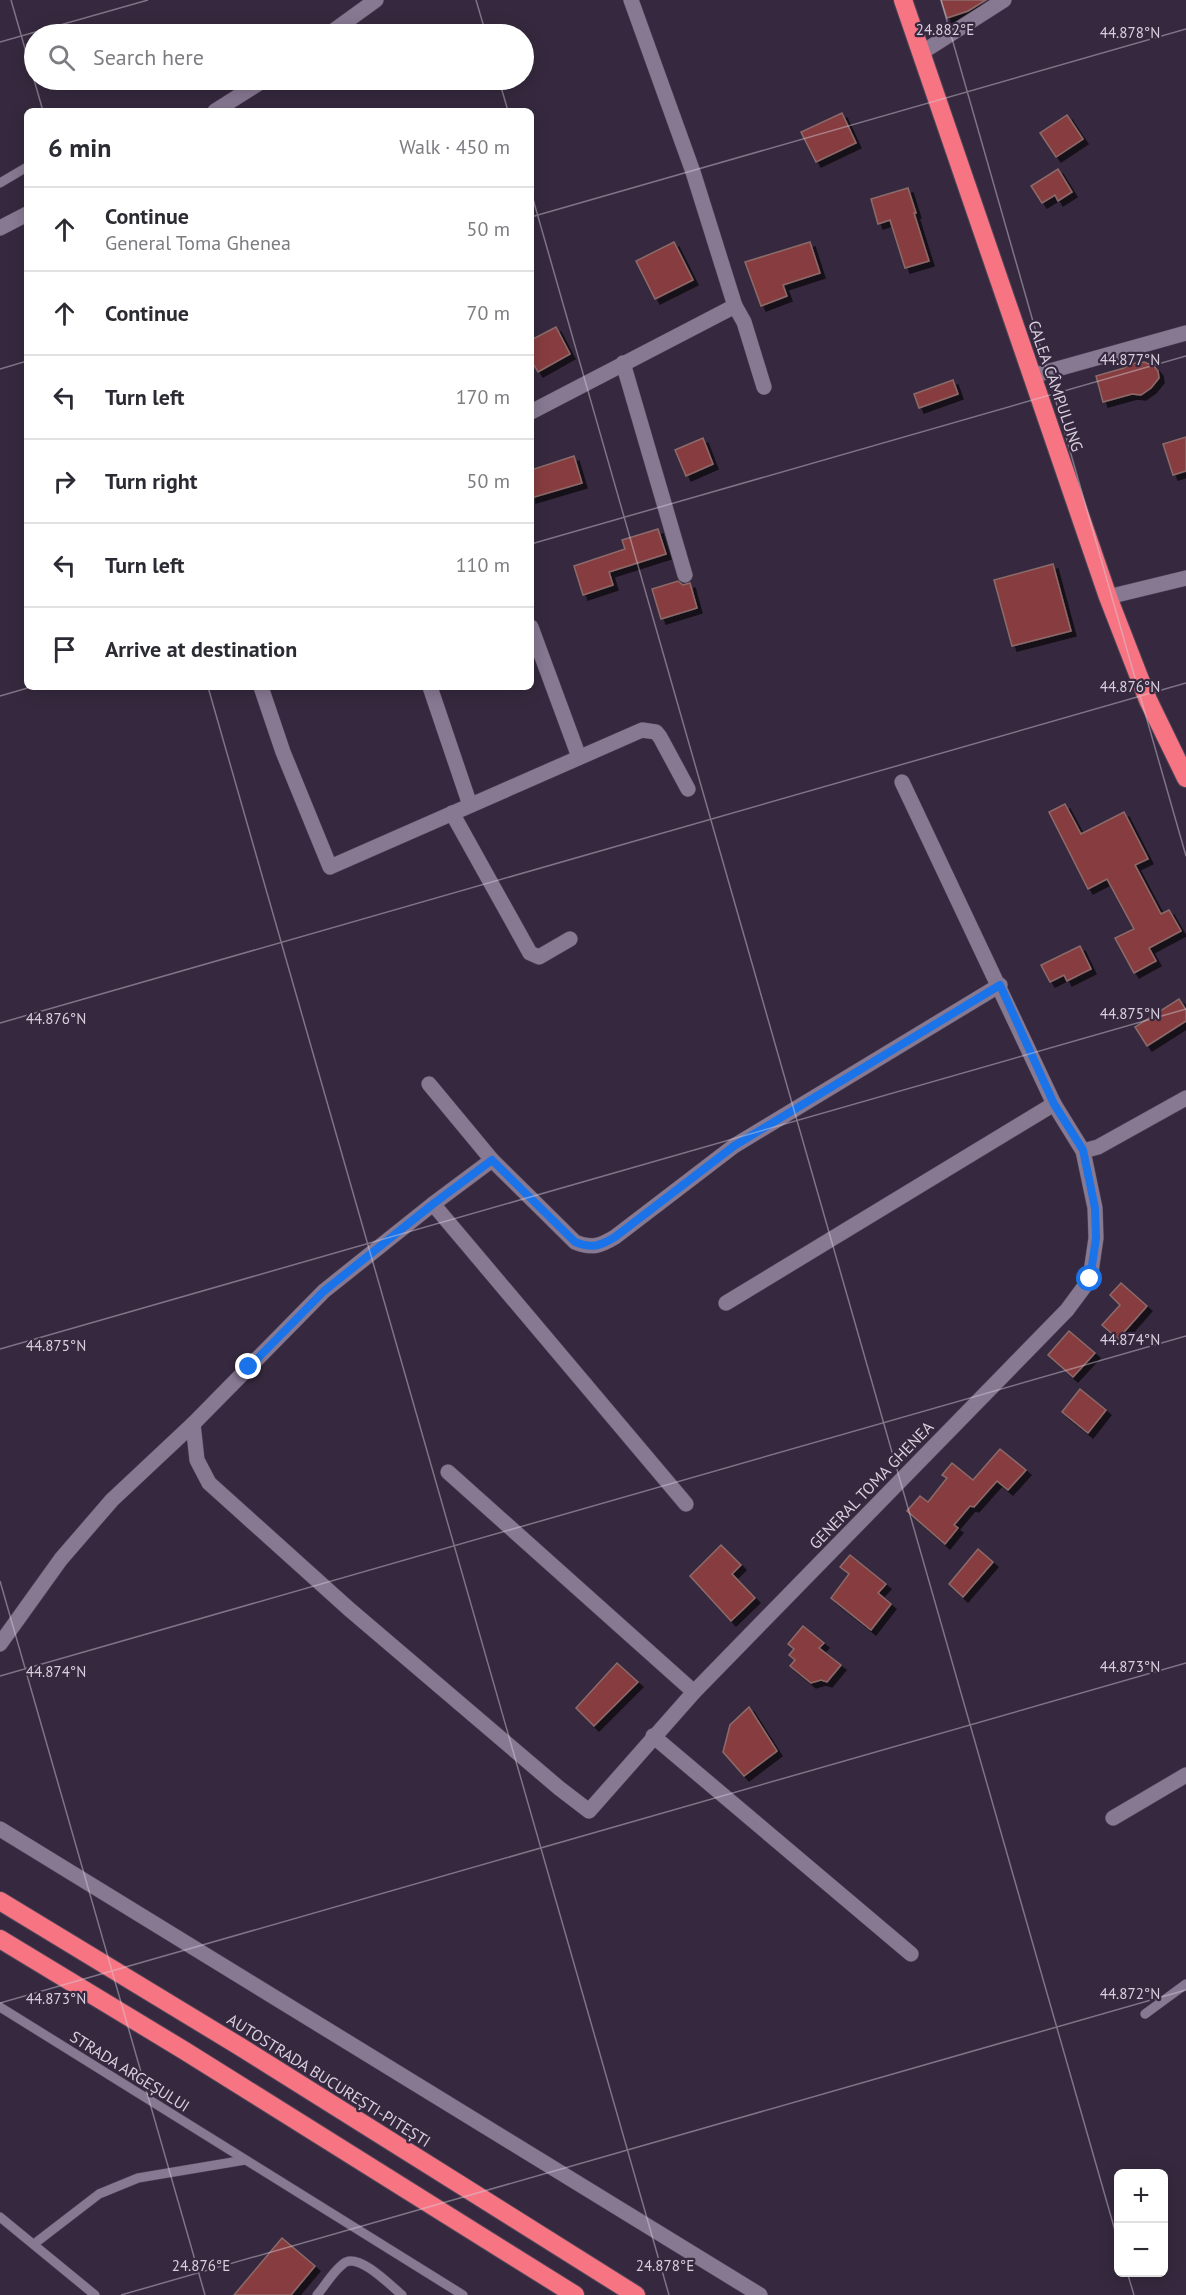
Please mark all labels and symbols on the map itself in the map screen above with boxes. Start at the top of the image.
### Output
text: 24.882°E [916,20,974,39]
text: 44.878°N [1100,23,1160,42]
street label: CALEA CÂMPULUNG [1024,318,1088,454]
text: 44.877°N [1100,350,1160,369]
text: 44.876°N [1100,677,1160,696]
text: 44.875°N [1100,1004,1160,1023]
text: 44.876°N [26,1009,86,1028]
route start [1076,1265,1102,1291]
text: 44.874°N [1100,1330,1160,1349]
text: 44.875°N [26,1336,86,1355]
route end [235,1353,261,1379]
street label: GENERAL TOMA GHENEA [805,1416,938,1553]
text: 44.873°N [1100,1657,1160,1676]
text: 44.874°N [26,1662,86,1681]
text: 44.872°N [1100,1984,1160,2003]
text: 44.873°N [26,1989,86,2008]
street label: AUTOSTRADA BUCUREȘTI-PITEȘTI [224,2009,434,2151]
street label: STRADA ARGEȘULUI [67,2026,193,2116]
text: 24.876°E [172,2256,230,2275]
text: 24.878°E [636,2256,694,2275]

